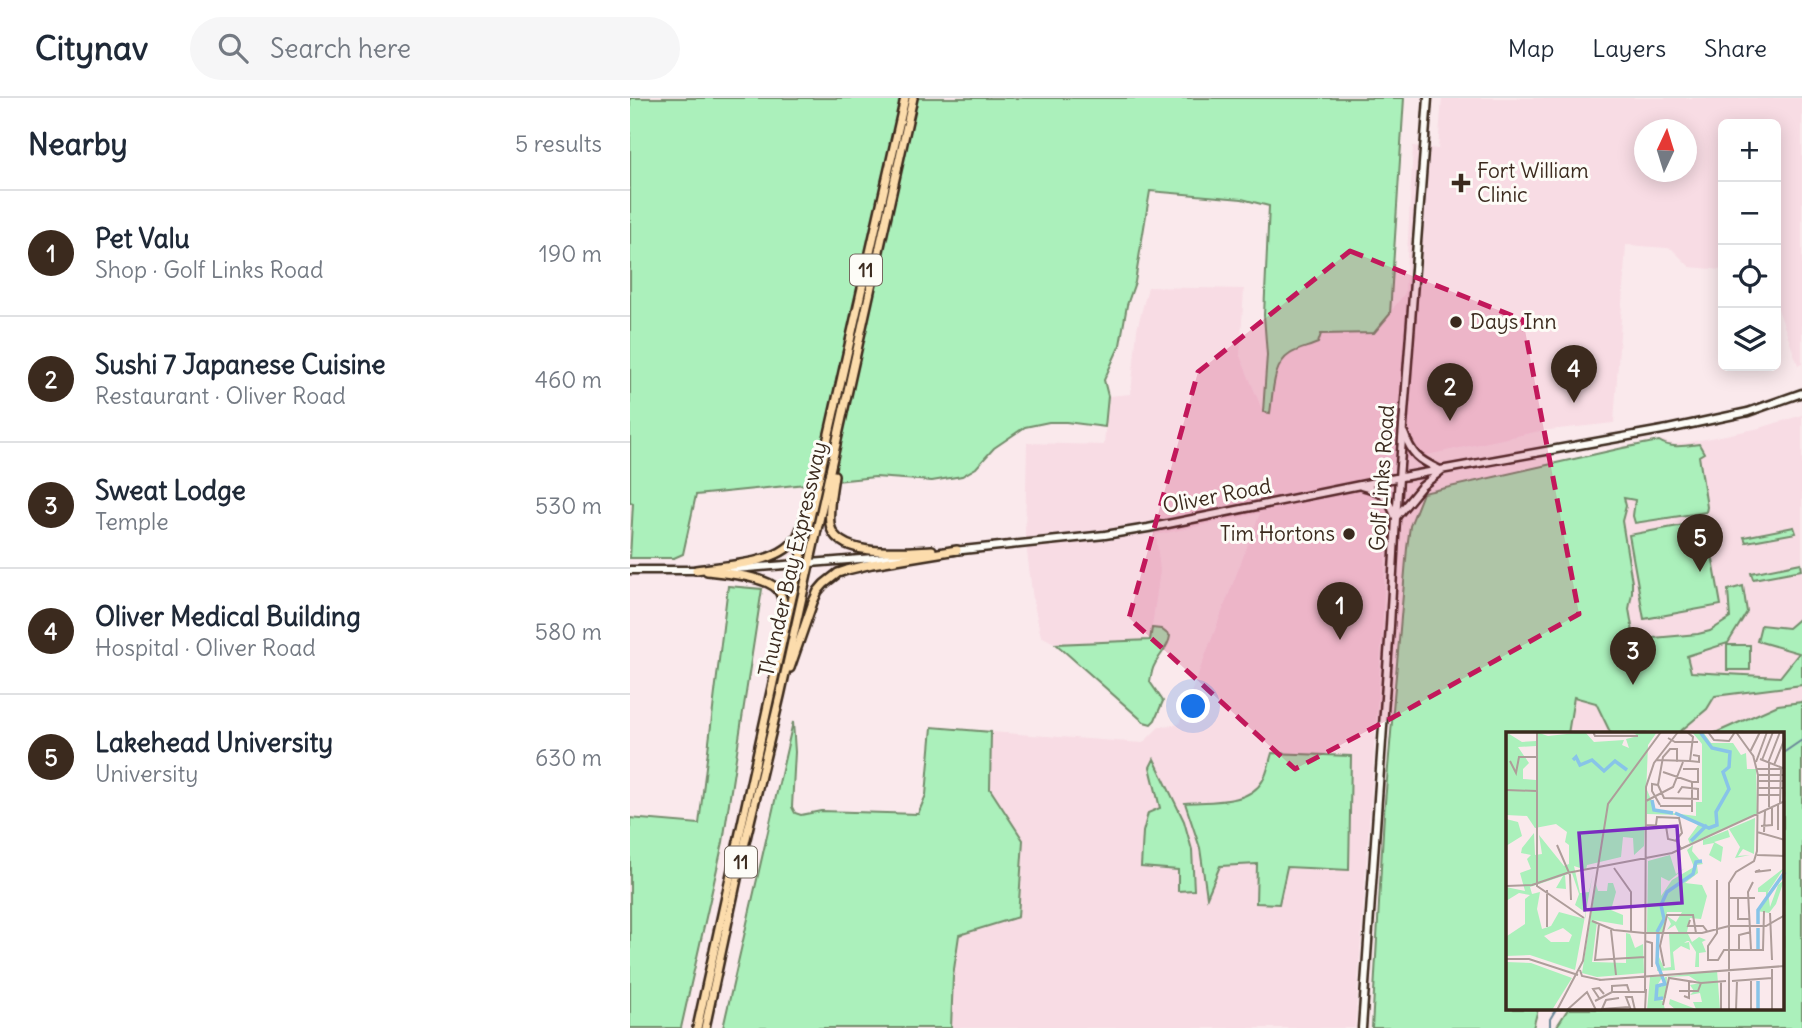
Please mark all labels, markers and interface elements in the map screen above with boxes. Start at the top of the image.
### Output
search box [190,17,680,80]
text: Citynav [35,27,148,69]
icon: search [214,29,252,67]
text: Search here [270,32,411,65]
text: Map [1508,33,1554,63]
text: Layers [1592,33,1666,63]
text: Share [1704,33,1767,63]
north arrow [1634,119,1697,182]
map controls [1718,119,1781,371]
button: + [1718,119,1781,182]
text: Nearby [28,125,128,163]
text: 5 results [515,129,602,158]
place label: Fort William Clinic [1477,157,1589,208]
marker: Fort William Clinic [1451,173,1471,193]
button: − [1718,182,1781,245]
text: Pet Valu [95,222,190,255]
text: 1 [46,239,56,268]
text: 190 m [539,239,602,268]
button: locate [1718,245,1781,308]
road number: 11 [850,254,882,286]
text: Shop · Golf Links Road [95,255,323,284]
place label: Days Inn [1470,308,1557,335]
button: layers [1718,308,1781,371]
marker: Days Inn [1448,314,1464,330]
pin: 4 [1551,345,1597,403]
text: Sushi 7 Japanese Cuisine [95,348,386,381]
pin: 2 [1427,363,1473,421]
text: 2 [45,365,57,394]
text: 460 m [535,365,602,394]
text: Restaurant · Oliver Road [95,381,346,410]
street label: Golf Links Road [1363,404,1400,552]
street label: Thunder Bay Expressway [752,439,833,679]
street label: Oliver Road [1160,472,1273,519]
text: Sweat Lodge [95,474,246,507]
text: 3 [44,491,58,520]
text: 530 m [535,491,602,520]
text: Temple [95,507,169,536]
pin: 5 [1677,514,1723,572]
place label: Tim Hortons [1220,520,1335,547]
marker: Tim Hortons [1341,526,1357,542]
pin: 1 [1317,582,1363,640]
text: Oliver Medical Building [95,600,361,633]
text: 4 [44,617,58,646]
text: 580 m [535,617,602,646]
pin: 3 [1610,627,1656,685]
text: Hospital · Oliver Road [95,633,316,662]
your location [1176,689,1210,723]
text: Lakehead University [95,726,333,759]
inset map [1506,732,1784,1010]
text: 5 [44,743,58,772]
text: 630 m [535,743,602,772]
text: University [95,759,198,788]
road number: 11 [725,846,757,877]

